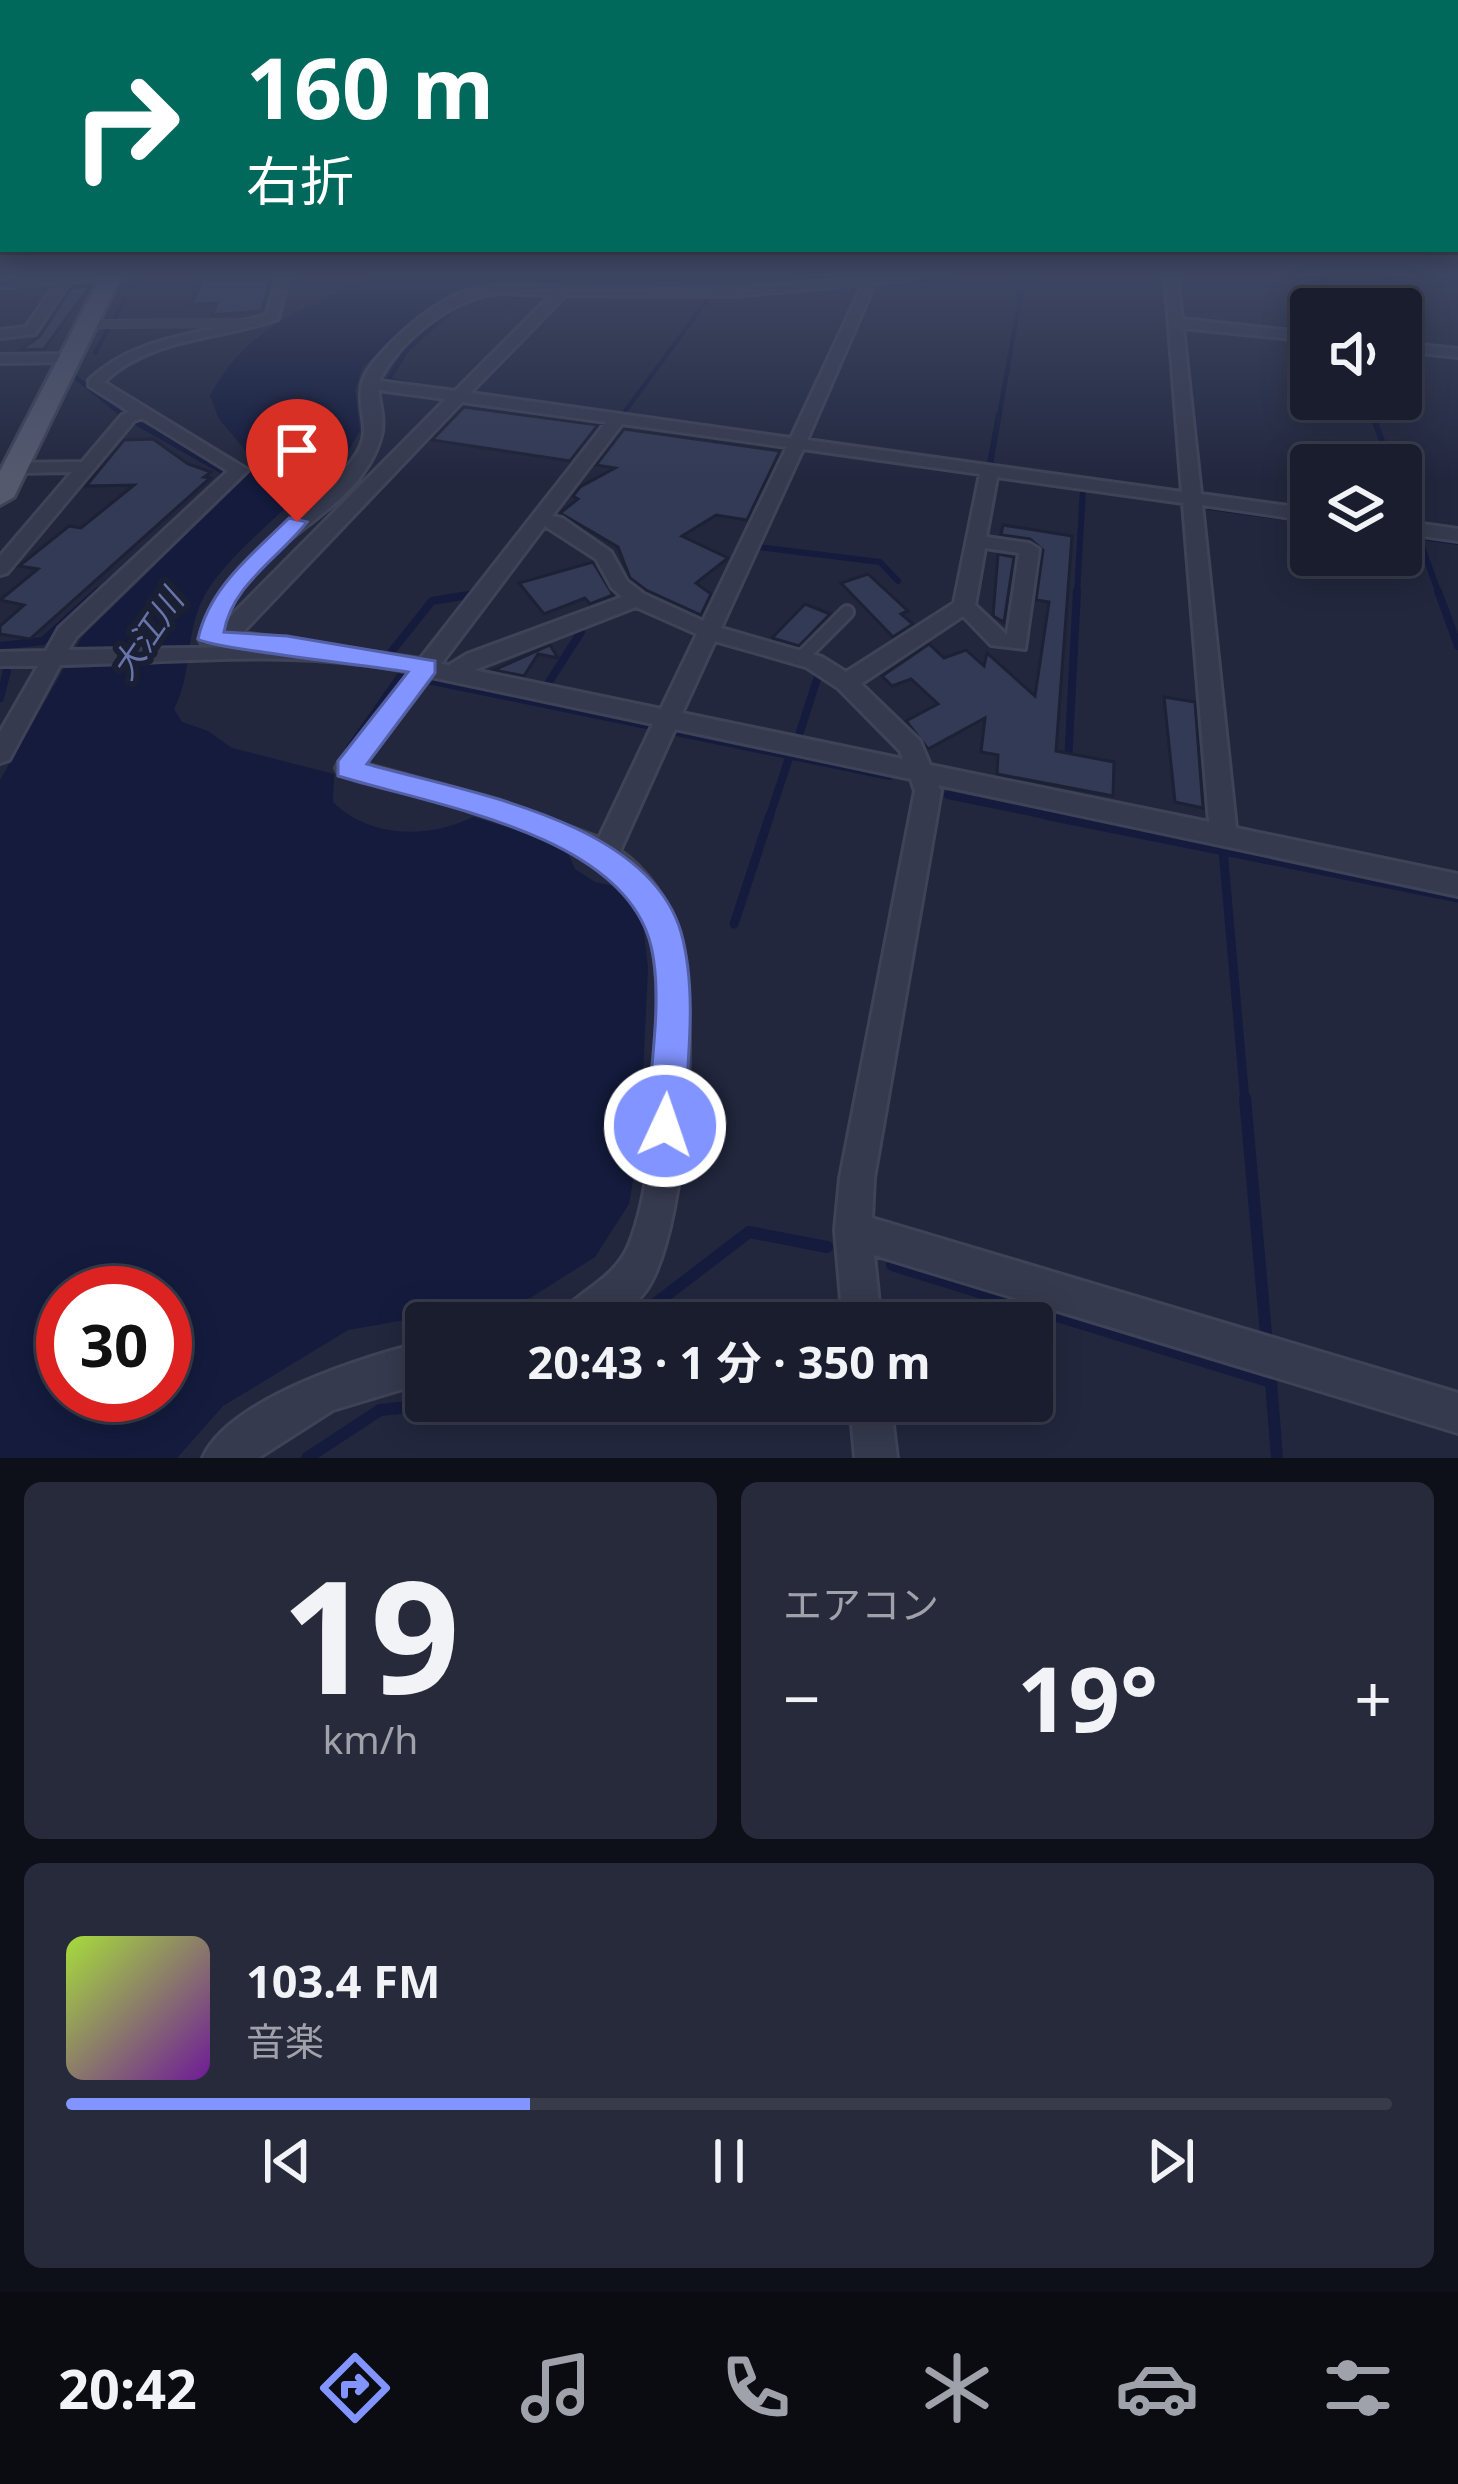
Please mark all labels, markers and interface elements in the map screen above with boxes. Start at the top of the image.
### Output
text: 160 m [246,29,494,144]
icon: right [48,48,204,204]
text: 右折 [246,143,354,217]
map controls [1290,288,1422,576]
button: sound [1290,288,1422,420]
pin [246,399,348,522]
icon: arrive [264,417,330,483]
button: layers [1290,444,1422,576]
water label: 大江川 [100,578,195,687]
position arrow [602,1063,728,1189]
speed limit sign: 30 [36,1266,192,1422]
text: 20:43 · 1 分 · 350 m [528,1331,930,1392]
text: 19 [281,1527,460,1740]
text: エアコン [783,1577,939,1630]
text: 19° [1017,1636,1158,1758]
text: − [783,1652,821,1742]
text: + [1354,1652,1392,1742]
text: km/h [323,1712,418,1765]
text: 103.4 FM [246,1950,440,2011]
text: 音楽 [246,2014,324,2067]
icon: previous [254,2128,320,2194]
icon: pause [696,2128,762,2194]
icon: next [1138,2128,1204,2194]
icon: directions [313,2346,397,2430]
icon: music [514,2346,598,2430]
icon: phone [714,2346,798,2430]
icon: climate [915,2346,999,2430]
icon: car [1115,2346,1199,2430]
icon: filters [1316,2346,1400,2430]
text: 20:42 [58,2351,197,2425]

